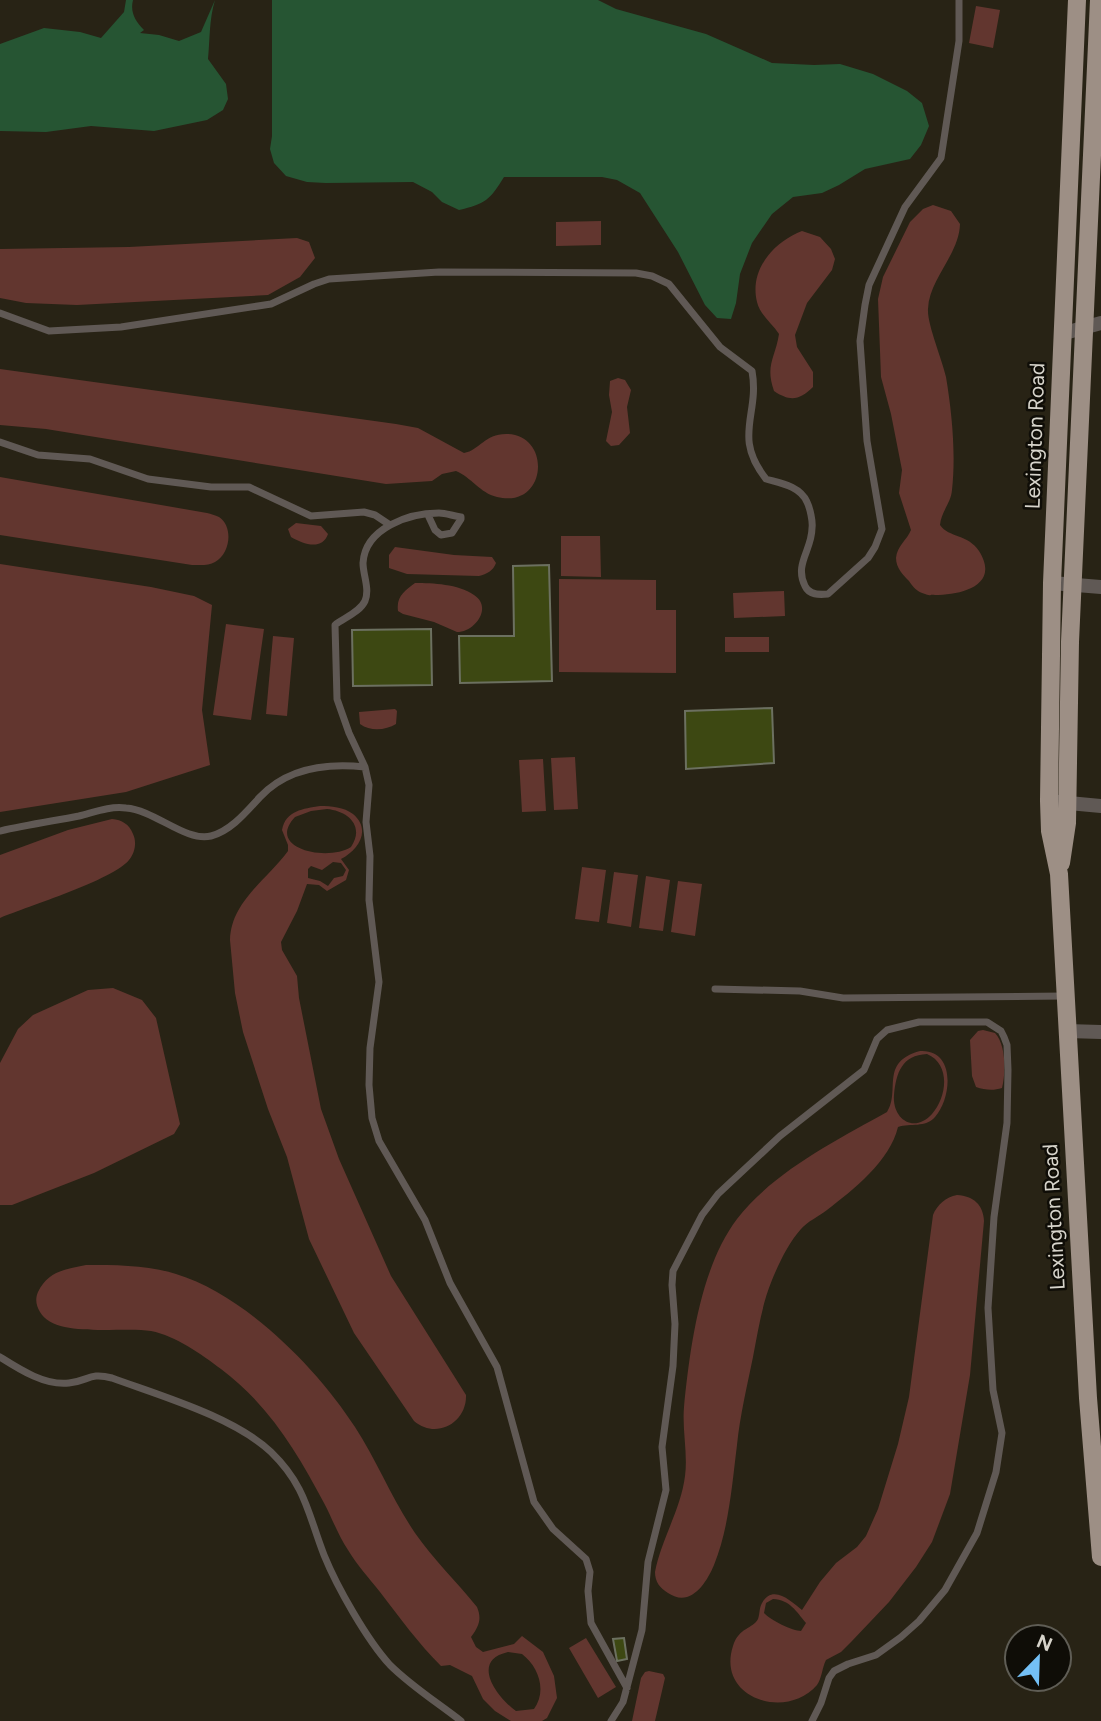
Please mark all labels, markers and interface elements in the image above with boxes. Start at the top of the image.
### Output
street label: Lexington Road [1019,362,1050,510]
street label: Lexington Road [1037,1143,1070,1291]
north arrow [1003,1623,1073,1693]
text: N [1033,1629,1056,1656]

